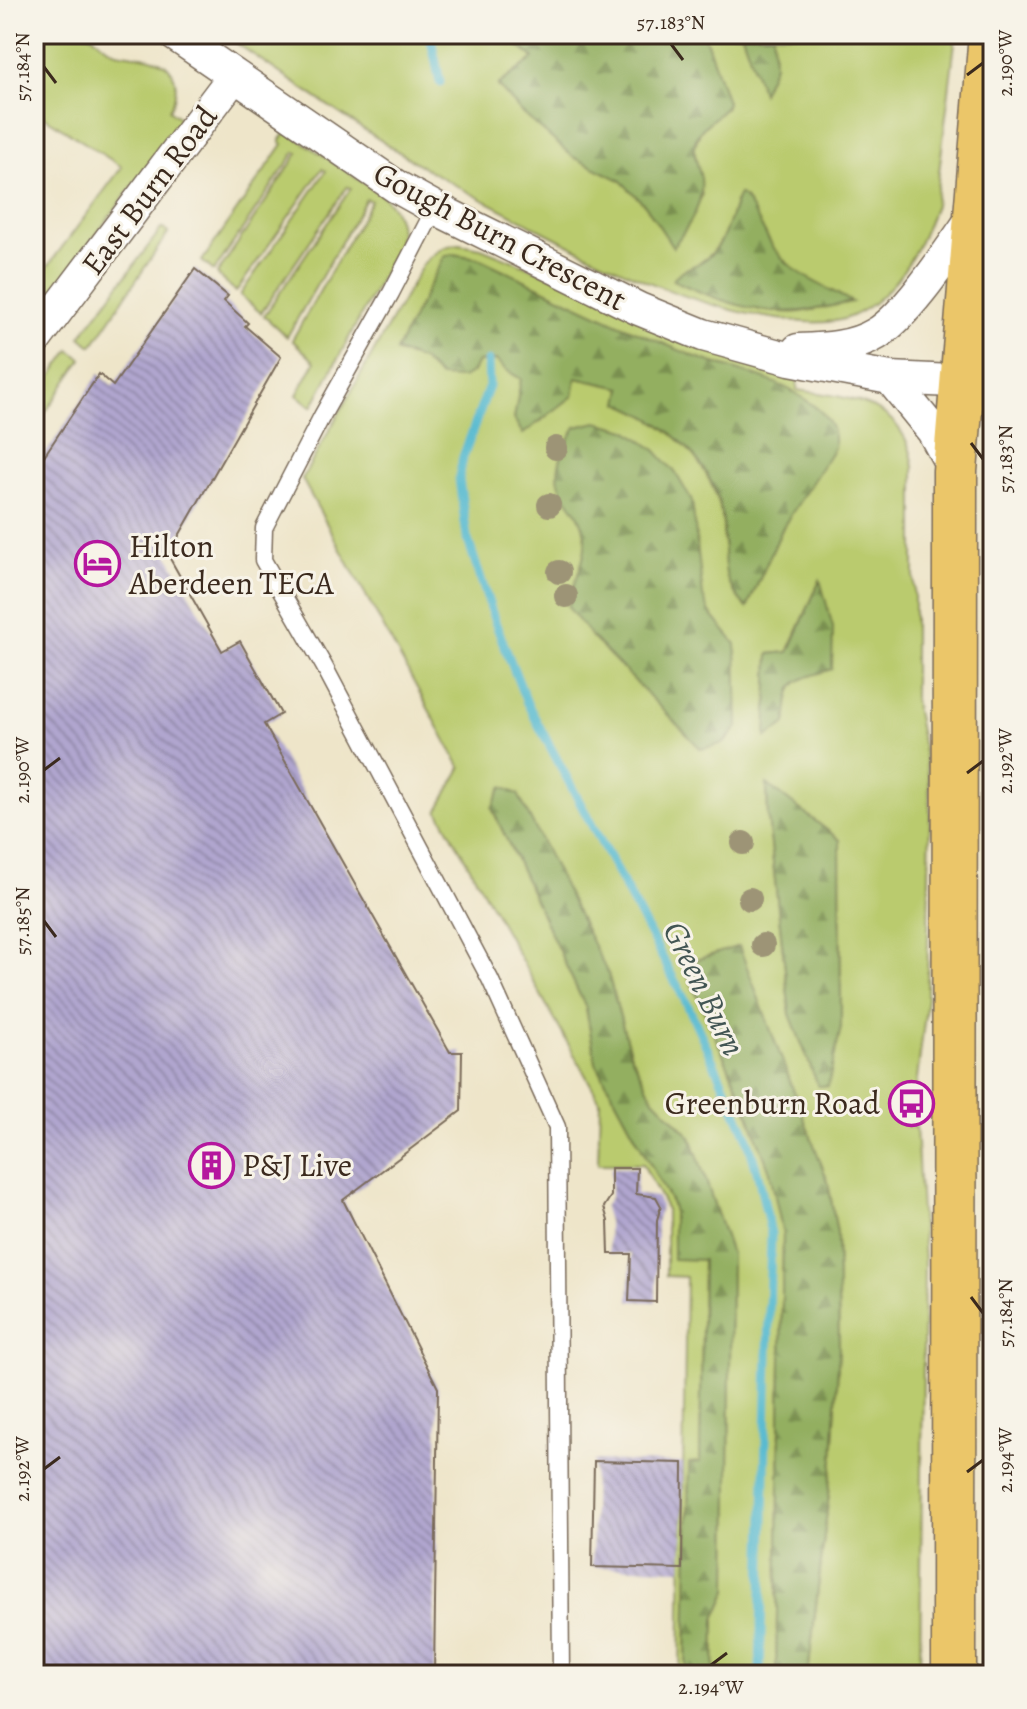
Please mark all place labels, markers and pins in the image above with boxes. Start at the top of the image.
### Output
place label: Hilton Aberdeen TECA [128,524,335,605]
hotel icon: Hilton Aberdeen TECA [74,540,122,588]
bus stop icon: Greenburn Road [887,1079,935,1127]
place label: Greenburn Road [665,1081,881,1125]
building icon: P&J Live [187,1141,235,1189]
place label: P&J Live [242,1143,352,1187]

